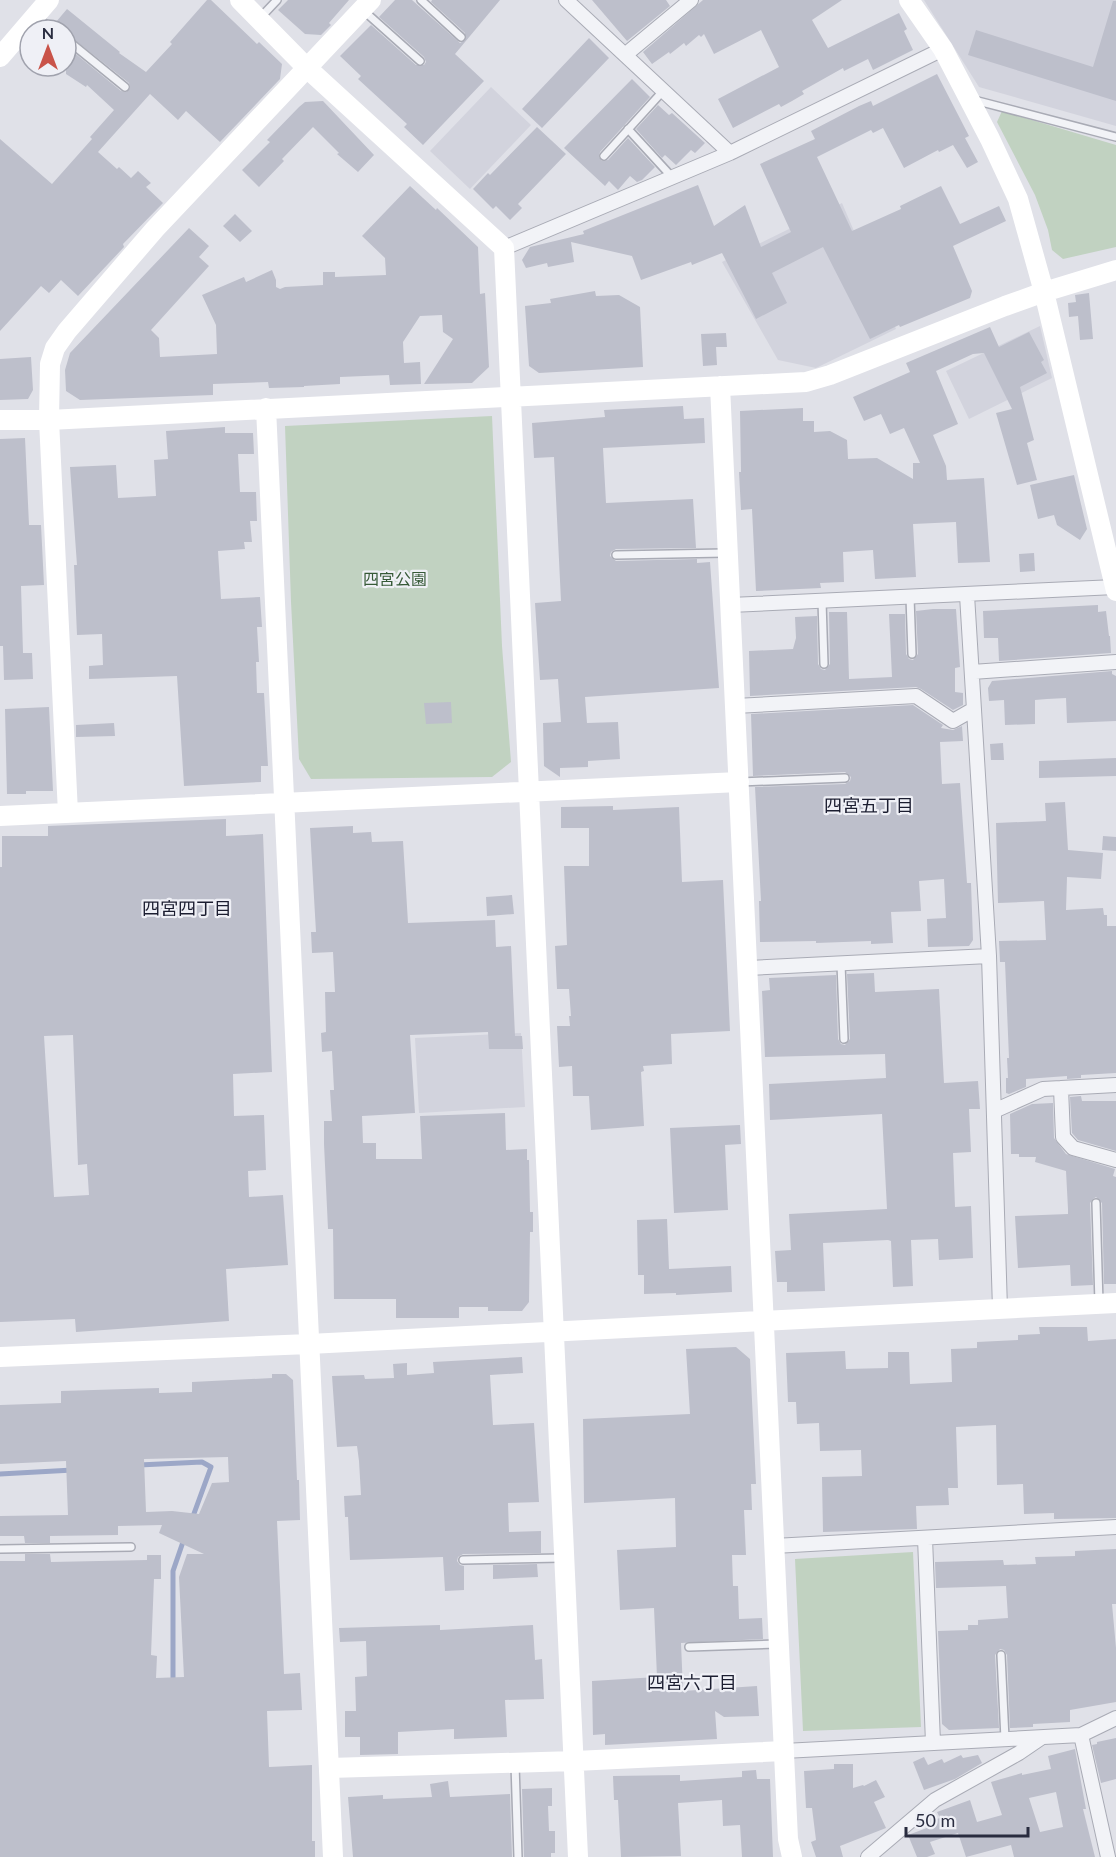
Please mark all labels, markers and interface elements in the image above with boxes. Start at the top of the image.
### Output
north arrow [18,18,78,78]
text: N [42,23,54,42]
park label: 四宮公園 [363,569,427,588]
district label: 四宮五丁目 [824,794,914,816]
district label: 四宮四丁目 [142,897,232,919]
district label: 四宮六丁目 [647,1671,737,1693]
scale bar [906,1800,1028,1838]
text: 50 m [915,1809,955,1831]

